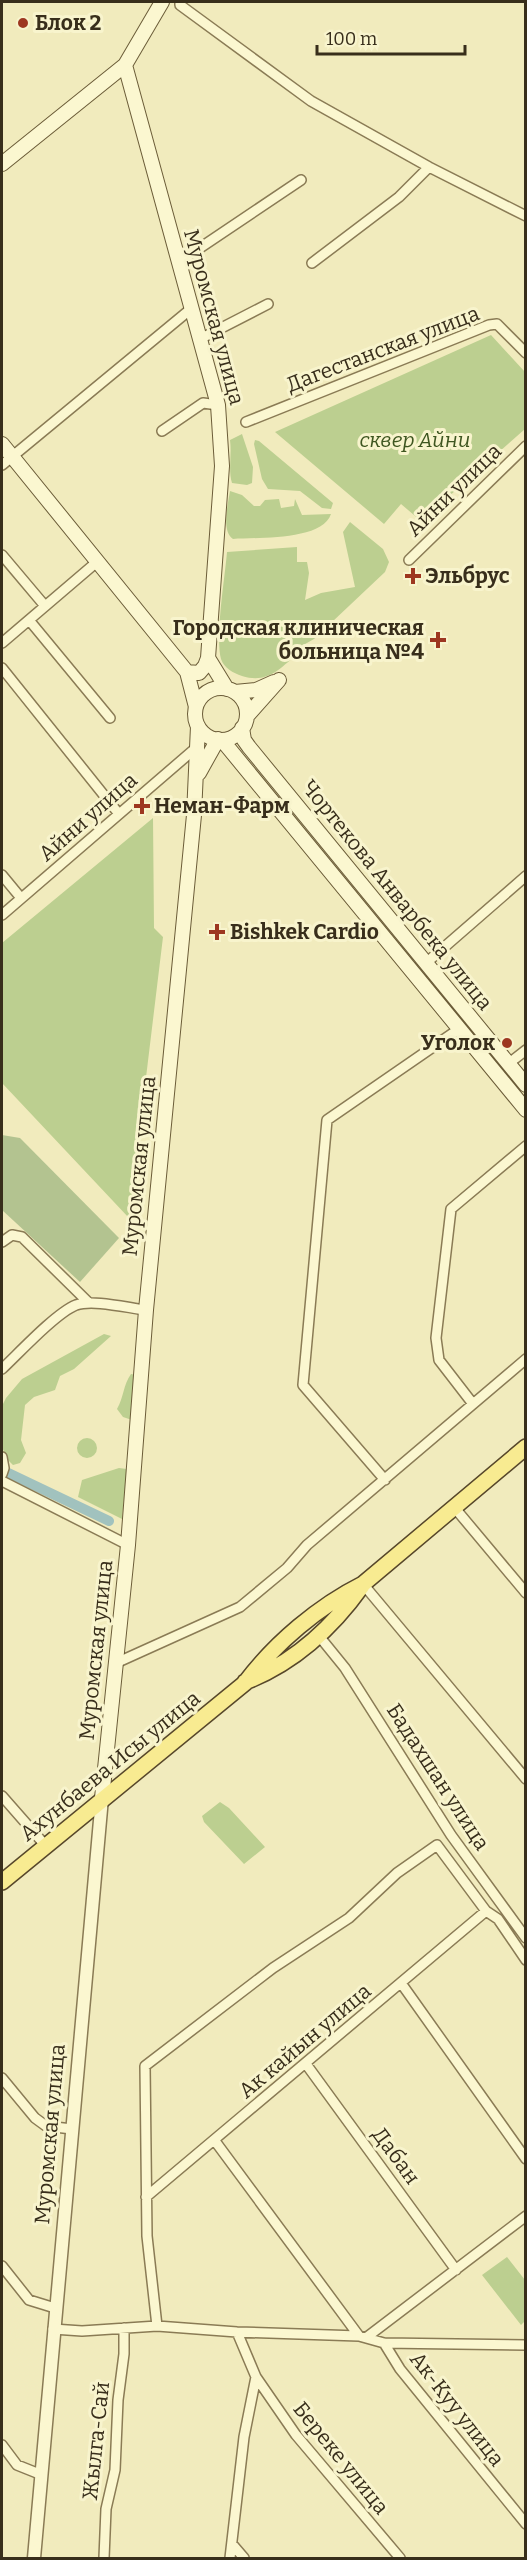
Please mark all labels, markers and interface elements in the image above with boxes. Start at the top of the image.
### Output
place label: Блок 2 [35,10,102,36]
marker: Блок 2 [16,16,30,30]
scale bar [317,18,466,56]
text: 100 m [326,28,377,50]
street label: Муромская улица [178,226,250,408]
street label: Дагестанская улица [283,300,484,398]
park label: сквер Айни [359,427,471,453]
street label: Айни улица [401,438,507,542]
place label: Эльбрус [425,563,510,589]
marker: Эльбрус [406,569,420,583]
place label: Городская клиническая больница №4 [173,615,424,665]
marker: Городская клиническая больница №4 [429,631,447,649]
street label: Айни улица [33,767,143,867]
street label: Чортекова Анварбека улица [296,775,498,1016]
place label: Неман-Фарм [154,793,290,819]
marker: Неман-Фарм [135,799,149,813]
place label: Bishkek Cardio [230,919,379,945]
marker: Bishkek Cardio [208,923,226,941]
place label: Уголок [421,1030,495,1056]
marker: Уголок [500,1036,514,1050]
street label: Муромская улица [117,1074,161,1257]
street label: Муромская улица [74,1558,118,1741]
street label: Ахунбаева Исы улица [15,1685,206,1847]
street label: Бадахшан улица [381,1699,495,1856]
street label: Ак кайын улица [234,1978,377,2104]
street label: Муромская улица [29,2042,71,2225]
street label: Дабан [367,2123,425,2190]
street label: Ак-Куу улица [404,2347,510,2472]
street label: Жылга-Сай [77,2380,115,2502]
street label: Береке улица [288,2396,395,2520]

